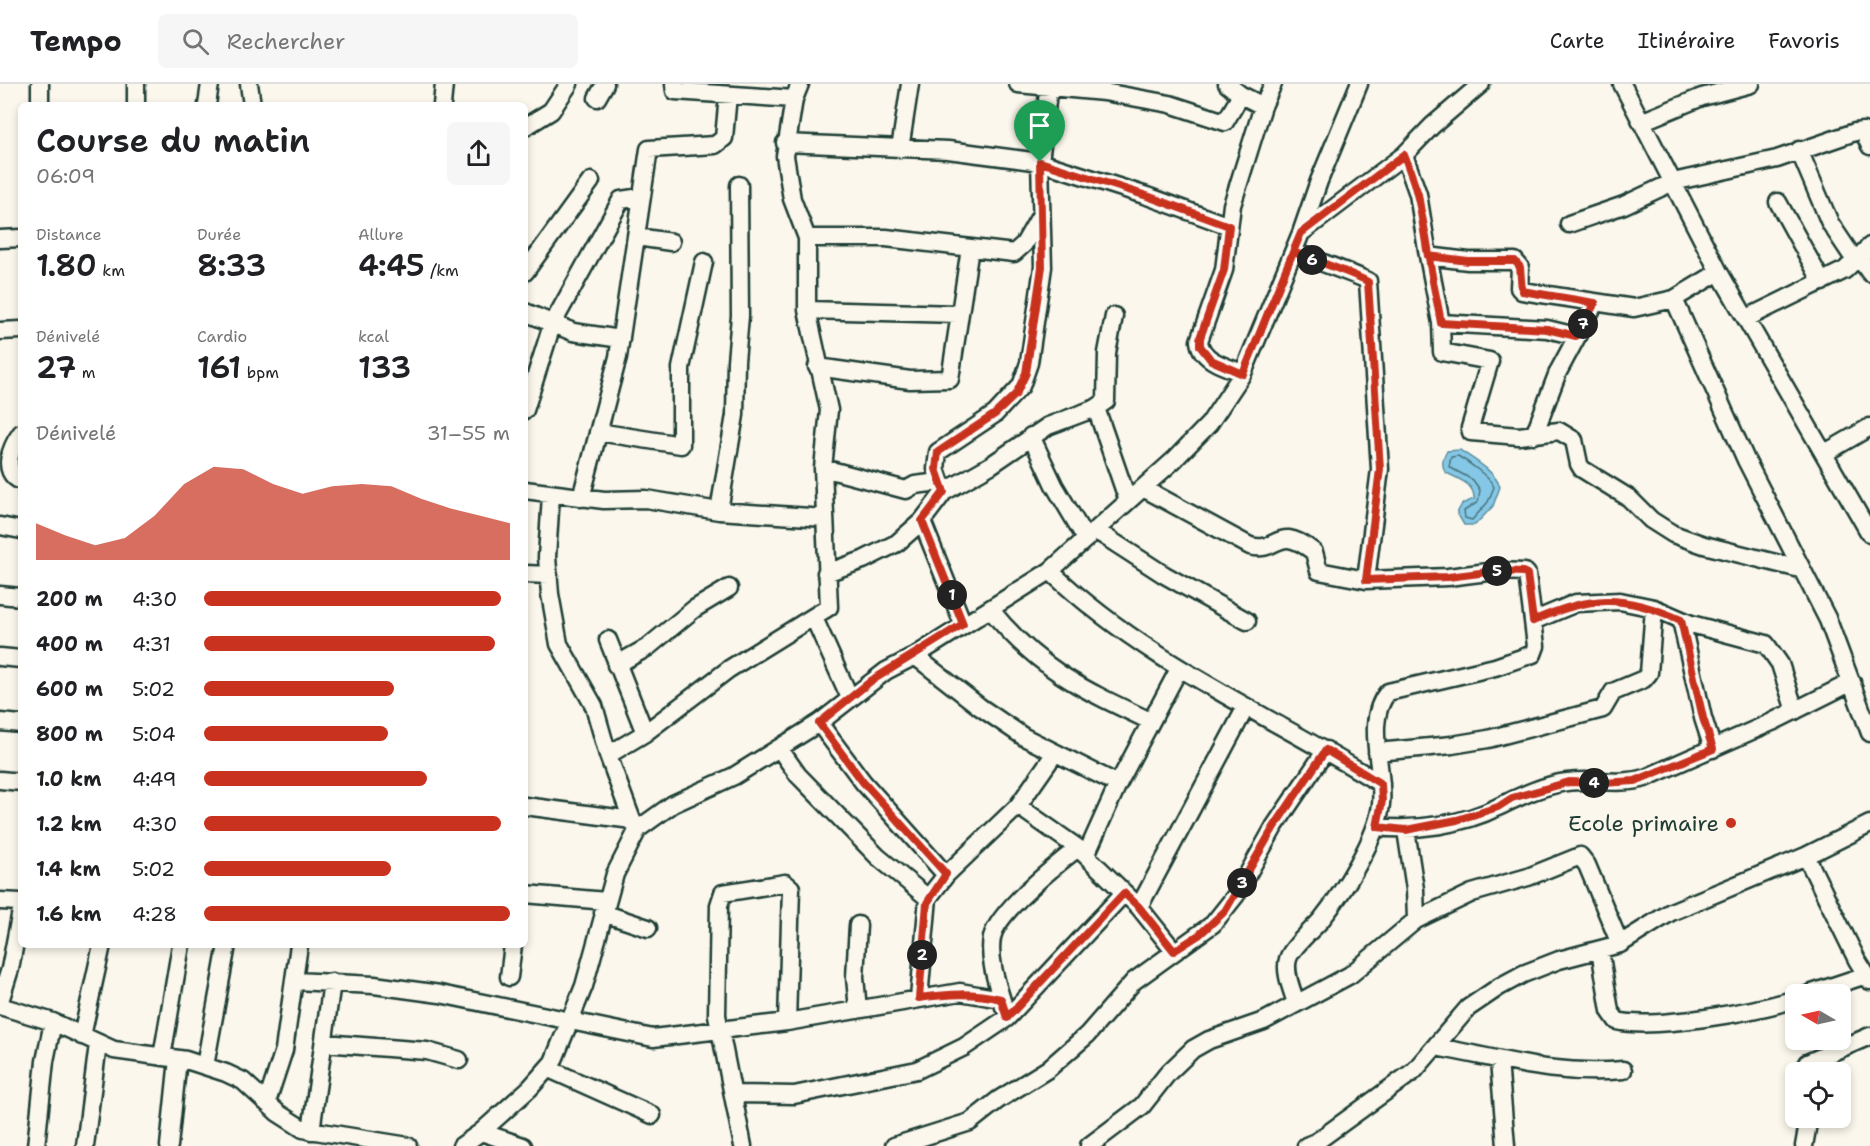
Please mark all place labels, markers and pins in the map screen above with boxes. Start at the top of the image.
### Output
pin [1014,100,1065,162]
pin: 6 [1297,245,1327,275]
pin: 7 [1568,309,1598,339]
pin: 5 [1482,556,1512,586]
pin: 1 [937,580,967,610]
pin: 4 [1579,768,1609,798]
place label: Ecole primaire [1568,809,1719,838]
marker: Ecole primaire [1724,816,1738,830]
pin: 3 [1227,868,1257,898]
pin: 2 [907,940,937,970]

